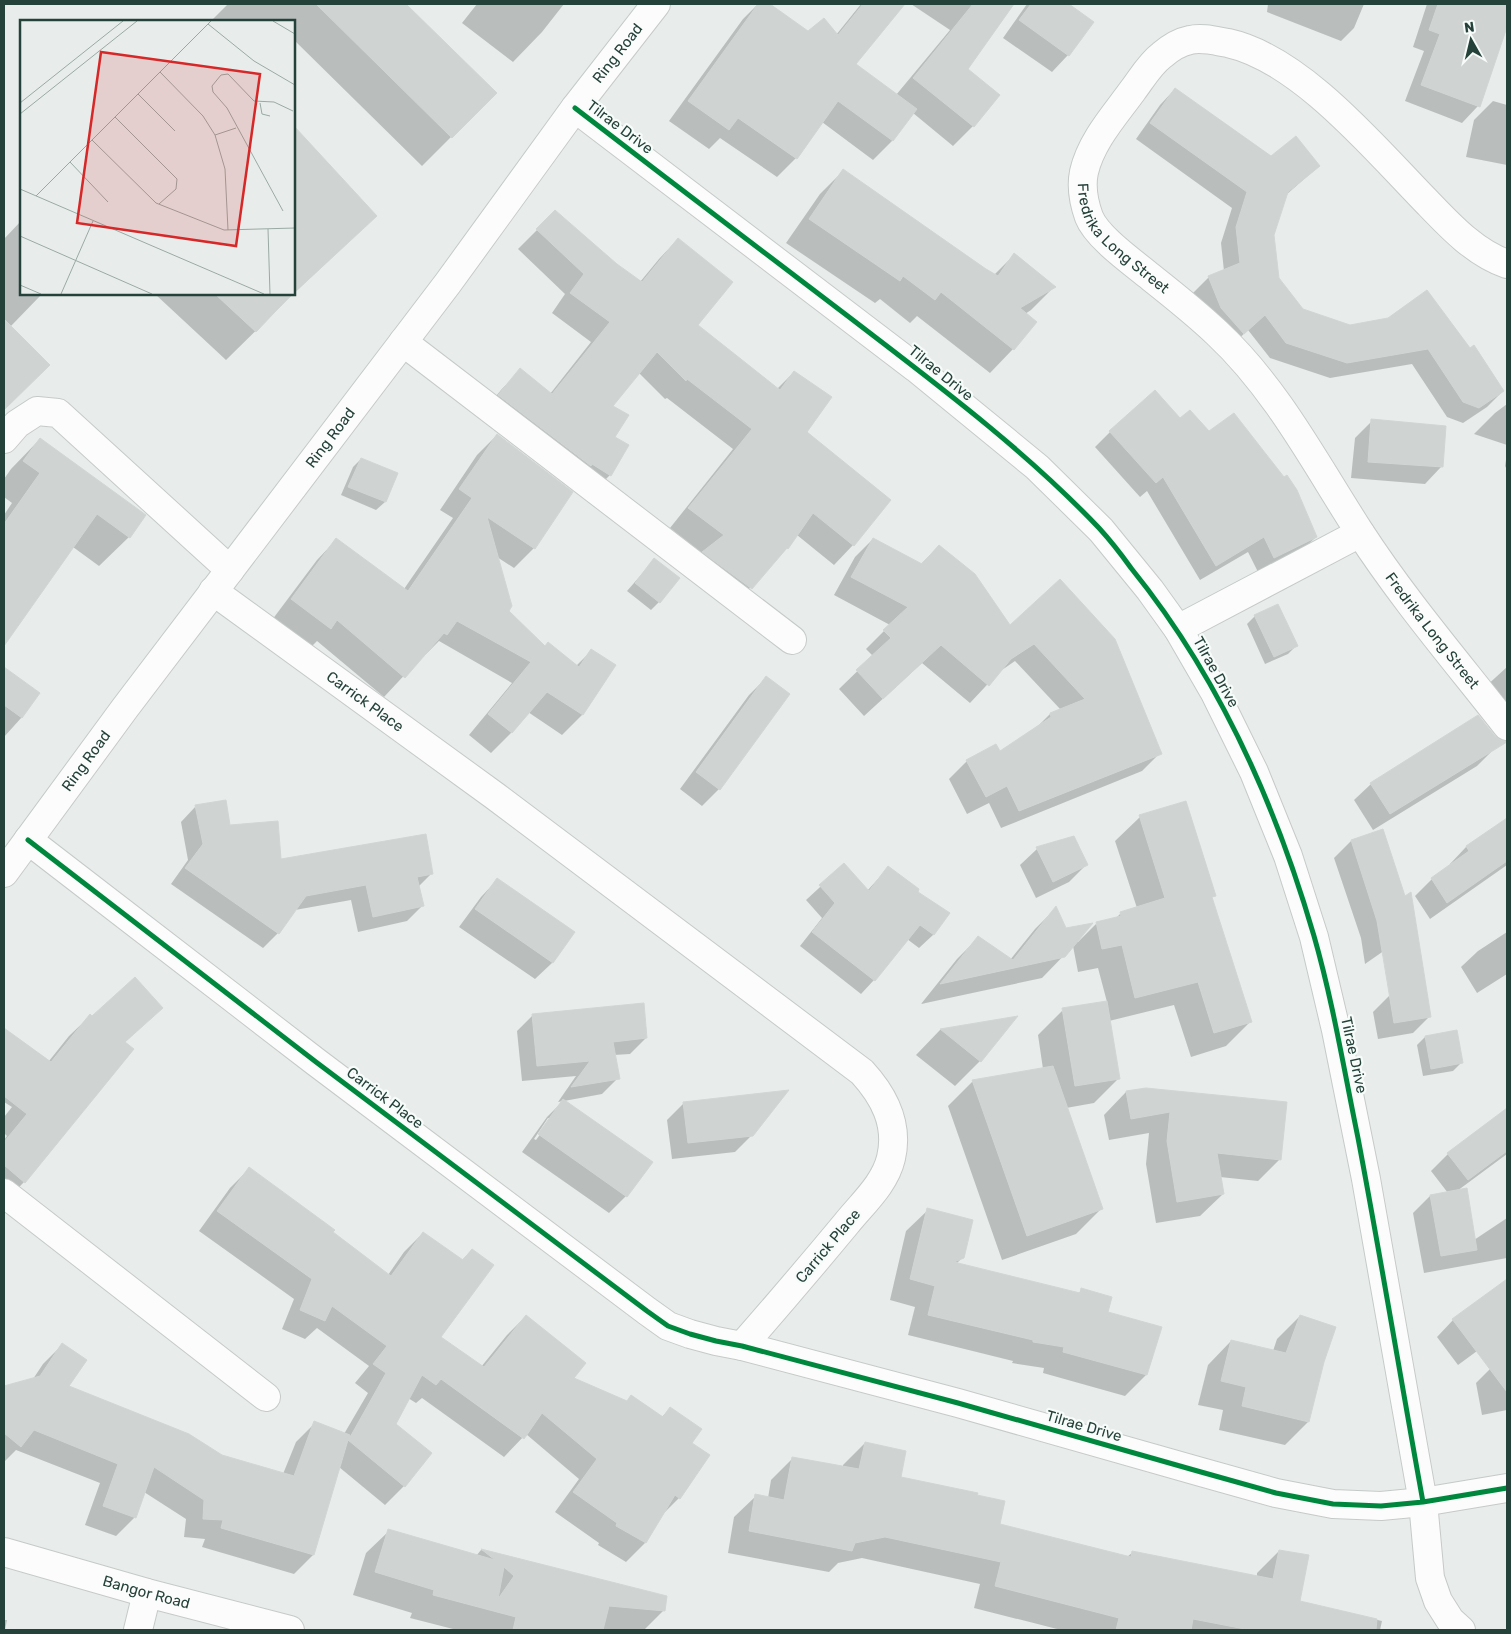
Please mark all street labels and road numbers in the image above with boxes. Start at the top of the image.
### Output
street label: Ring Road [589,20,646,87]
street label: Tilrae Drive [583,96,657,158]
street label: Fredrika Long Street [1074,183,1173,297]
street label: Tilrae Drive [905,341,977,405]
street label: Ring Road [302,404,359,471]
street label: Fredrika Long Street [1381,569,1483,693]
street label: Tilrae Drive [1189,634,1243,710]
street label: Carrick Place [323,667,407,736]
street label: Ring Road [58,727,114,795]
street label: Tilrae Drive [1337,1015,1371,1095]
street label: Carrick Place [343,1063,427,1133]
street label: Carrick Place [792,1205,864,1287]
street label: Tilrae Drive [1044,1407,1124,1445]
street label: Bangor Road [101,1572,192,1613]

